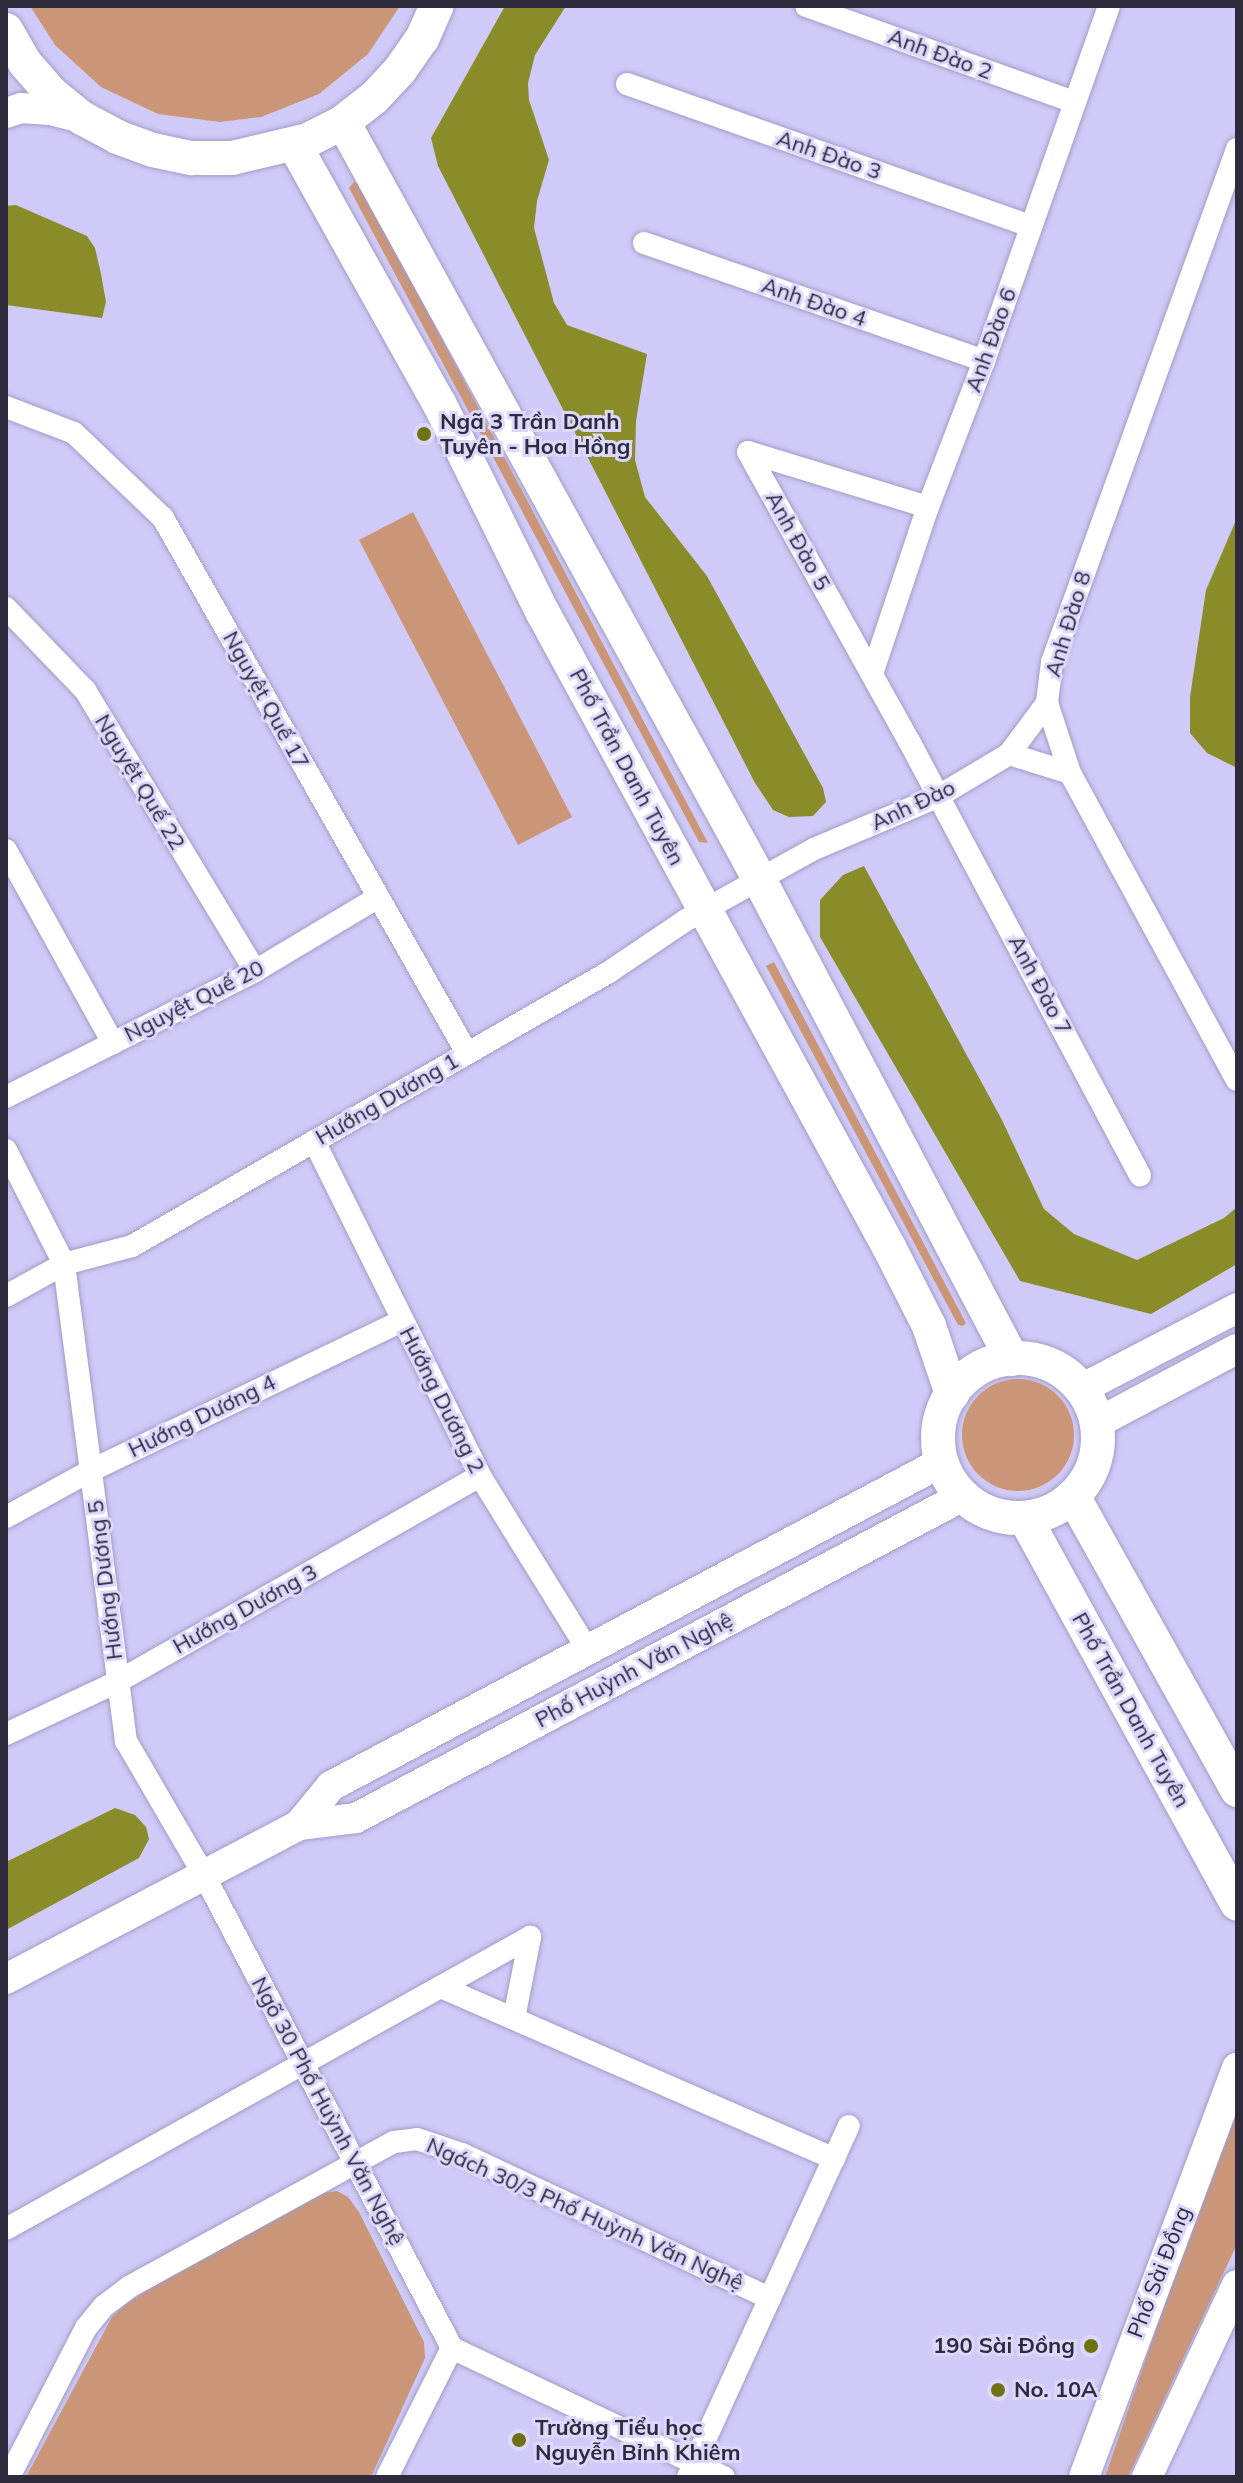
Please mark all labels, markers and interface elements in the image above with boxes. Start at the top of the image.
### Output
street label: Anh Đào 2 [884,23,996,85]
street label: Anh Đào 3 [773,125,885,185]
street label: Anh Đào 4 [758,272,870,332]
street label: Anh Đào 6 [960,284,1022,396]
place label: Ngã 3 Trần Danh Tuyên - Hoa Hồng [440,408,631,460]
marker: Ngã 3 Trần Danh Tuyên - Hoa Hồng [415,425,433,443]
street label: Anh Đào 5 [760,487,836,595]
street label: Anh Đào 8 [1039,568,1097,680]
street label: Nguyệt Quế 17 [217,627,315,773]
street label: Phố Trần Danh Tuyên [564,664,690,870]
street label: Nguyệt Quế 22 [89,710,191,854]
street label: Anh Đào [867,774,959,836]
street label: Anh Đào 7 [1003,931,1077,1039]
street label: Nguyệt Quế 20 [120,954,268,1048]
street label: Hướng Dương 1 [311,1047,463,1151]
street label: Hướng Dương 2 [394,1322,490,1478]
street label: Hướng Dương 4 [124,1369,280,1463]
street label: Hướng Dương 5 [82,1499,128,1661]
street label: Hướng Dương 3 [168,1558,322,1660]
street label: Phố Huỳnh Văn Nghệ [531,1607,737,1733]
street label: Phố Trần Danh Tuyên [1066,1608,1196,1812]
street label: Ngõ 30 Phố Huỳnh Văn Nghệ [246,1972,410,2250]
street label: Ngách 30/3 Phố Huỳnh Văn Nghệ [422,2132,748,2296]
street label: Phố Sài Đồng [1122,2203,1196,2341]
place label: 190 Sài Đồng [933,2333,1075,2359]
marker: 190 Sài Đồng [1082,2337,1100,2355]
place label: No. 10A [1014,2377,1098,2403]
marker: No. 10A [989,2381,1007,2399]
place label: Trường Tiểu học Nguyễn Bỉnh Khiêm [535,2414,740,2466]
marker: Trường Tiểu học Nguyễn Bỉnh Khiêm [510,2431,528,2449]

